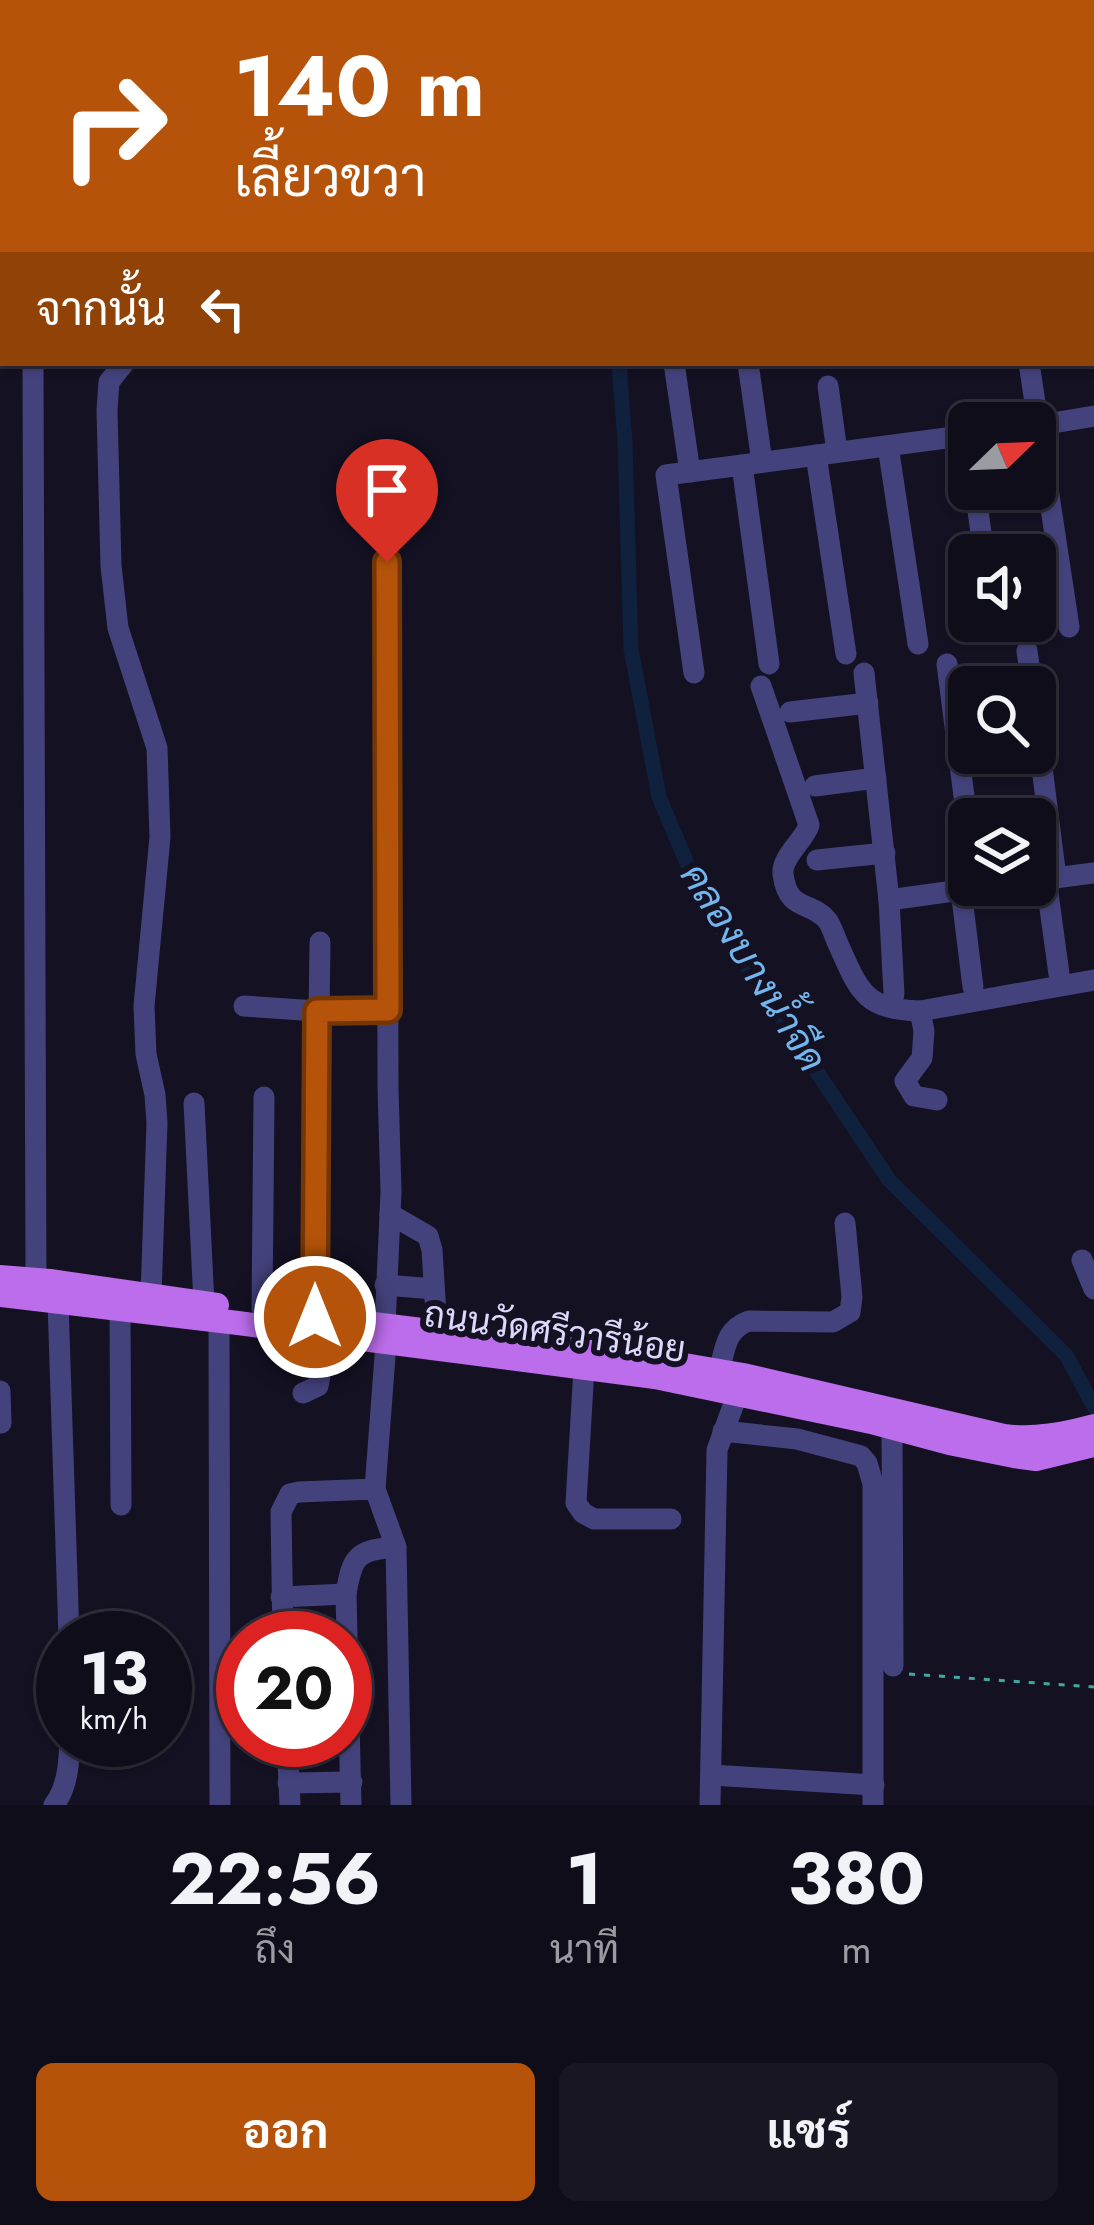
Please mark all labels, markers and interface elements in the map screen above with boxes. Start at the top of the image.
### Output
text: 140 m [234,26,485,148]
icon: right [36,48,192,204]
text: เลี้ยวขวา [234,138,427,216]
icon: left [190,276,256,342]
text: จากนั้น [36,277,166,342]
north arrow [948,402,1056,510]
map controls [948,402,1056,906]
pin [336,439,438,562]
icon: arrive [354,457,420,523]
button: sound [948,534,1056,642]
button: search [948,666,1056,774]
button: layers [948,798,1056,906]
water label: คลองบางน้ำจืด [667,849,845,1083]
position arrow [252,1254,378,1380]
street label: ถนนวัดศรีวารีน้อย [421,1287,689,1375]
speed limit sign: 20 [216,1611,372,1767]
text: 13 [80,1630,148,1717]
text: km/h [80,1697,148,1740]
text: 22:56 [169,1827,381,1931]
text: 1 [566,1827,603,1931]
text: 380 [788,1827,925,1931]
text: ถึง [255,1921,295,1978]
text: นาที [550,1921,619,1978]
text: m [841,1921,872,1978]
button: ออก [36,2063,535,2201]
button: แชร์ [559,2063,1058,2201]

